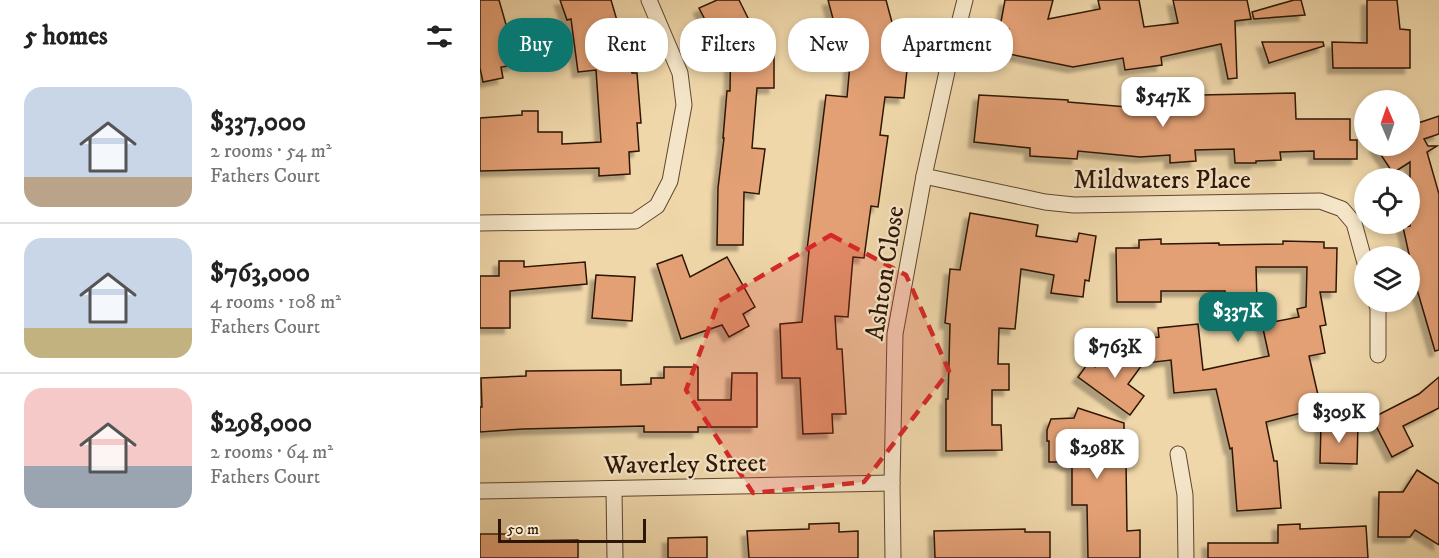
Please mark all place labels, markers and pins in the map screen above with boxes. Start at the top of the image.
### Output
pin: $547K [1121,77,1205,128]
pin: $337K [1196,292,1280,343]
pin: $763K [1073,328,1157,379]
pin: $309K [1297,393,1381,444]
pin: $298K [1055,429,1139,480]

